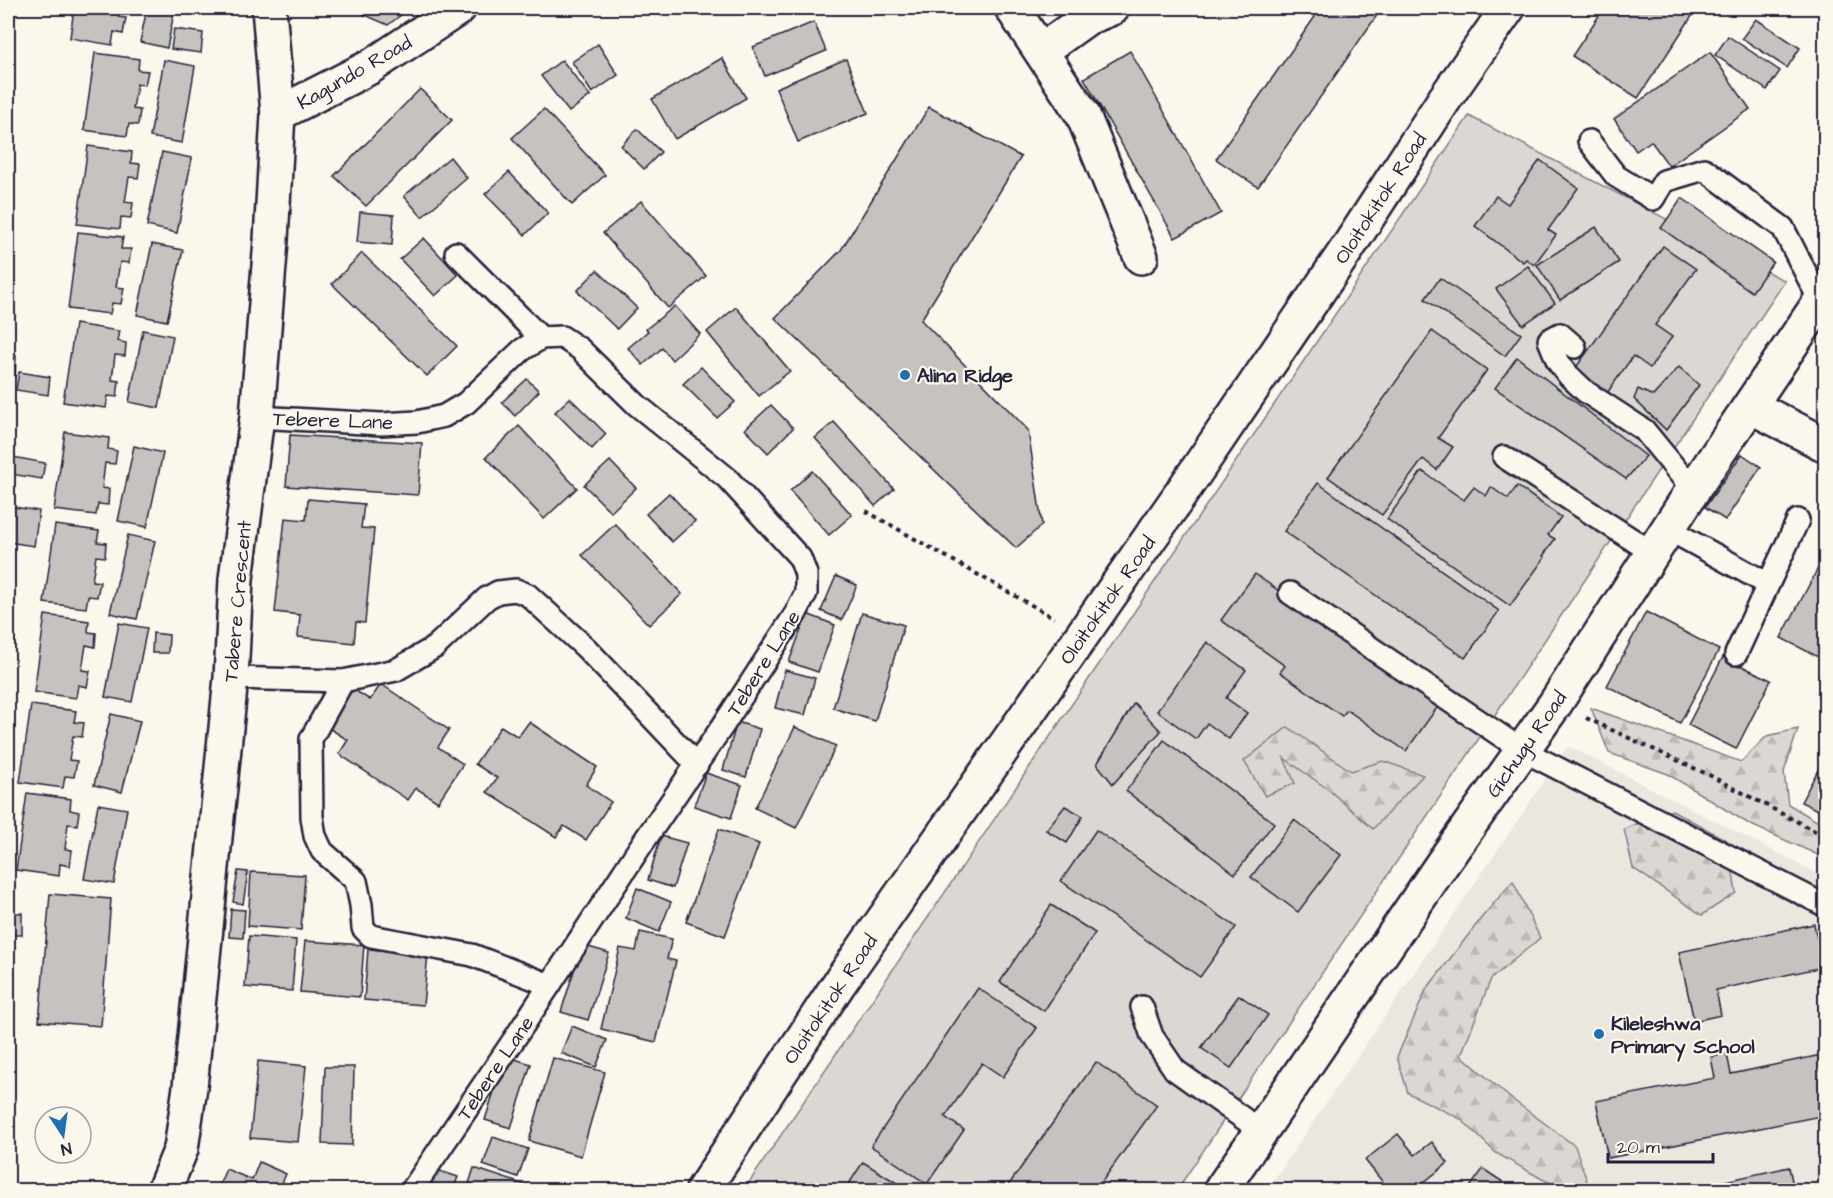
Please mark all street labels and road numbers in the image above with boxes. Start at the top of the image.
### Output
street label: Kagundo Road [292,29,418,118]
street label: Oloitokitok Road [1328,128,1434,270]
street label: Tebere Lane [272,405,394,437]
street label: Tabere Crescent [217,519,259,683]
street label: Oloitokitok Road [1053,531,1163,670]
street label: Tebere Lane [720,605,808,722]
street label: Gichugu Road [1480,686,1575,804]
street label: Oloitokitok Road [777,929,885,1070]
street label: Tebere Lane [451,1011,541,1126]

